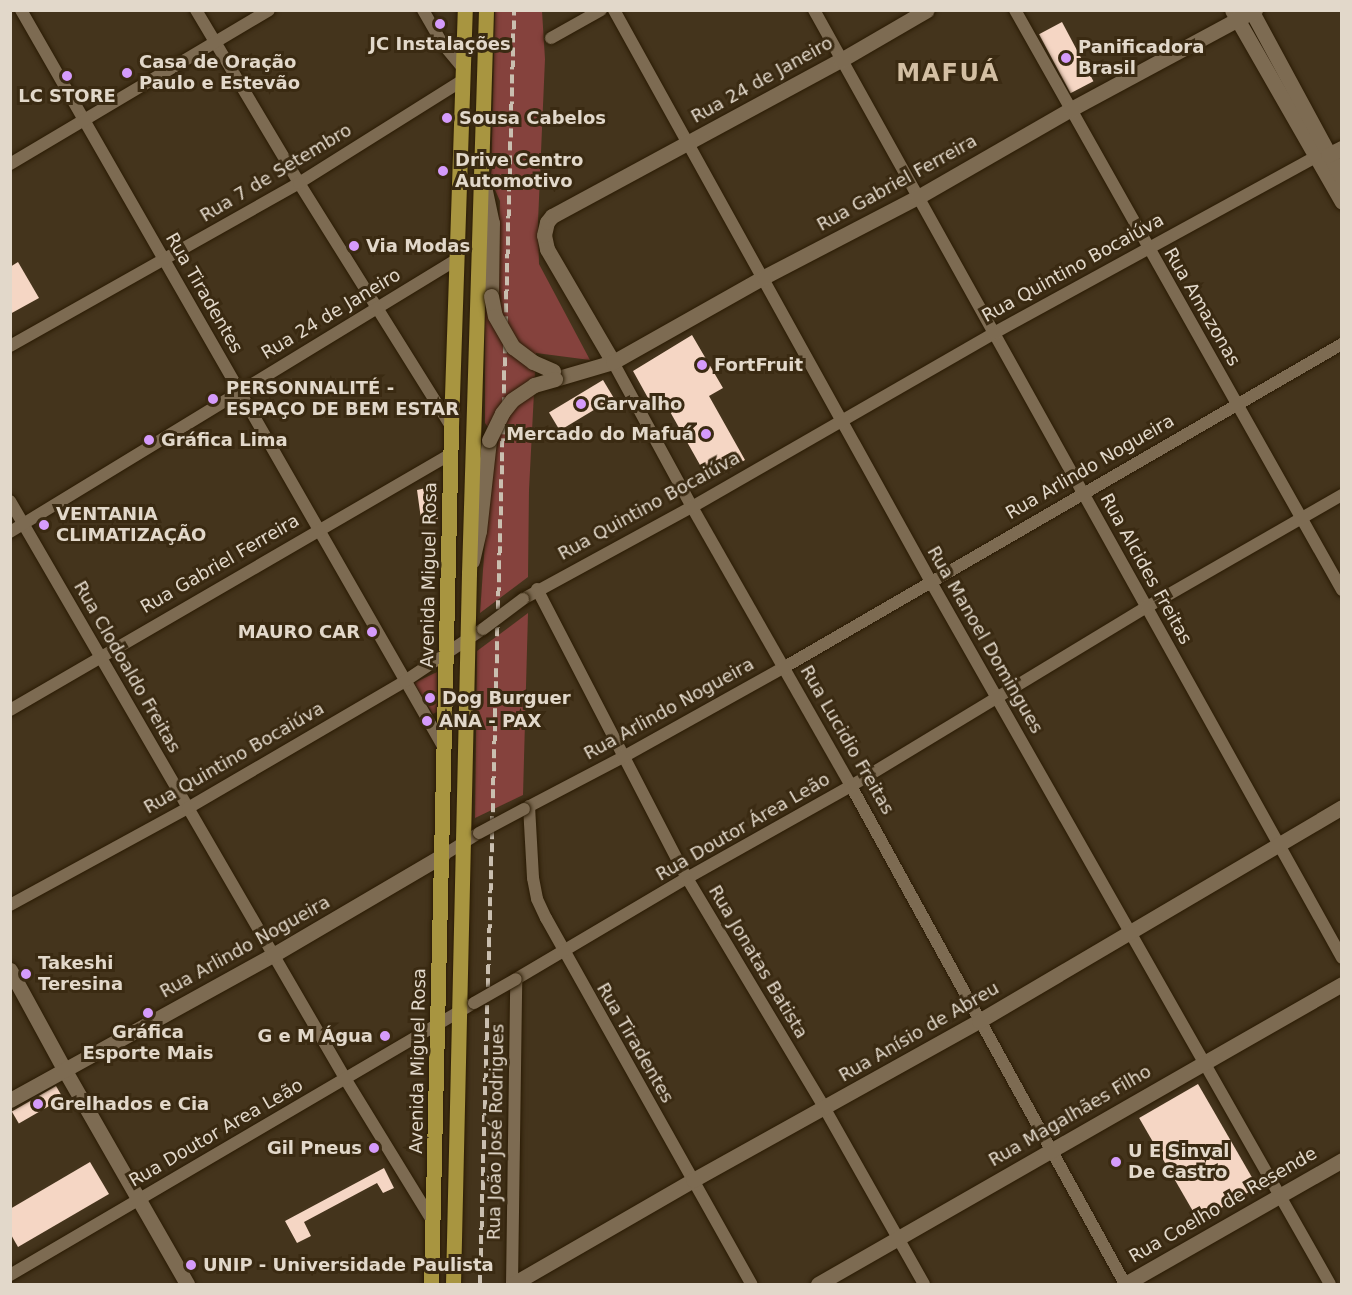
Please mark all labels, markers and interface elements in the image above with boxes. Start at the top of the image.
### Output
marker: JC Instalações [433,17,447,31]
street label: Rua 24 de Janeiro [687,32,837,128]
place label: JC Instalações [369,33,511,55]
place label: Panificadora Brasil [1078,37,1204,80]
marker: Panificadora Brasil [1059,51,1073,65]
place label: Casa de Oração Paulo e Estevão [139,52,300,94]
district label: MAFUÁ [896,60,1000,88]
marker: Casa de Oração Paulo e Estevão [120,66,134,80]
marker: LC STORE [60,69,74,83]
place label: LC STORE [18,85,116,107]
place label: Sousa Cabelos [459,107,606,129]
marker: Sousa Cabelos [440,111,454,125]
street label: Rua 7 de Setembro [196,119,356,227]
street label: Rua Gabriel Ferreira [813,130,981,236]
place label: Drive Centro Automotivo [455,150,583,192]
marker: Drive Centro Automotivo [436,164,450,178]
street label: Rua Quintino Bocaiúva [978,209,1168,327]
street label: Rua Tiradentes [161,229,247,357]
place label: Via Modas [366,235,470,257]
marker: Via Modas [347,239,361,253]
street label: Rua Amazonas [1159,244,1245,370]
street label: Rua 24 de Janeiro [257,264,405,364]
place label: FortFruit [714,354,803,376]
marker: FortFruit [695,358,709,372]
place label: PERSONNALITÉ - ESPAÇO DE BEM ESTAR [226,378,459,420]
marker: PERSONNALITÉ - ESPAÇO DE BEM ESTAR [204,390,222,408]
place label: Carvalho [593,393,682,415]
marker: Carvalho [574,397,588,411]
street label: Rua Arlindo Nogueira [1002,410,1178,524]
place label: Mercado do Mafuá [506,423,694,445]
marker: Mercado do Mafuá [699,427,713,441]
place label: Gráfica Lima [161,429,288,451]
marker: Gráfica Lima [142,433,156,447]
street label: Rua Quintino Bocaiúva [554,447,744,565]
street label: Avenida Miguel Rosa [417,482,441,668]
street label: Rua Alcides Freitas [1096,490,1196,648]
place label: VENTANIA CLIMATIZAÇÃO [56,504,206,546]
street label: Rua Gabriel Ferreira [137,510,303,618]
marker: VENTANIA CLIMATIZAÇÃO [37,518,51,532]
street label: Rua Manoel Domingues [922,542,1048,738]
street label: Rua Clodoaldo Freitas [69,577,185,757]
place label: MAURO CAR [238,621,360,643]
marker: MAURO CAR [365,625,379,639]
street label: Rua Arlindo Nogueira [580,653,758,765]
street label: Rua Lucidio Freitas [795,662,899,818]
place label: Dog Burguer [442,687,571,709]
marker: Dog Burguer [423,691,437,705]
street label: Rua Quintino Bocaiúva [140,698,328,818]
place label: ANA - PAX [439,710,541,732]
marker: ANA - PAX [420,714,434,728]
street label: Rua Doutor Área Leão [652,768,834,886]
street label: Rua Jonatas Batista [704,882,812,1042]
street label: Rua Arlindo Nogueira [156,891,334,1003]
place label: Takeshi Teresina [38,953,123,996]
marker: Takeshi Teresina [19,967,33,981]
street label: Avenida Miguel Rosa [406,968,430,1154]
street label: Rua Anísio de Abreu [835,977,1003,1087]
street label: Rua Tiradentes [592,979,678,1107]
marker: Gráfica Esporte Mais [141,1006,155,1020]
place label: Gráfica Esporte Mais [82,1022,214,1064]
street label: Rua João José Rodrigues [483,1024,509,1240]
place label: G e M Água [258,1025,373,1047]
marker: G e M Água [378,1029,392,1043]
street label: Rua Magalhães Filho [985,1061,1155,1171]
street label: Rua Doutor Area Leão [125,1074,307,1192]
place label: Grelhados e Cia [50,1093,209,1115]
marker: Grelhados e Cia [31,1097,45,1111]
place label: Gil Pneus [267,1137,362,1159]
marker: Gil Pneus [367,1141,381,1155]
place label: U E Sinval De Castro [1128,1141,1229,1184]
street label: Rua Coelho de Resende [1125,1142,1321,1268]
marker: U E Sinval De Castro [1109,1155,1123,1169]
place label: UNIP - Universidade Paulista [203,1254,494,1276]
marker: UNIP - Universidade Paulista [184,1258,198,1272]

